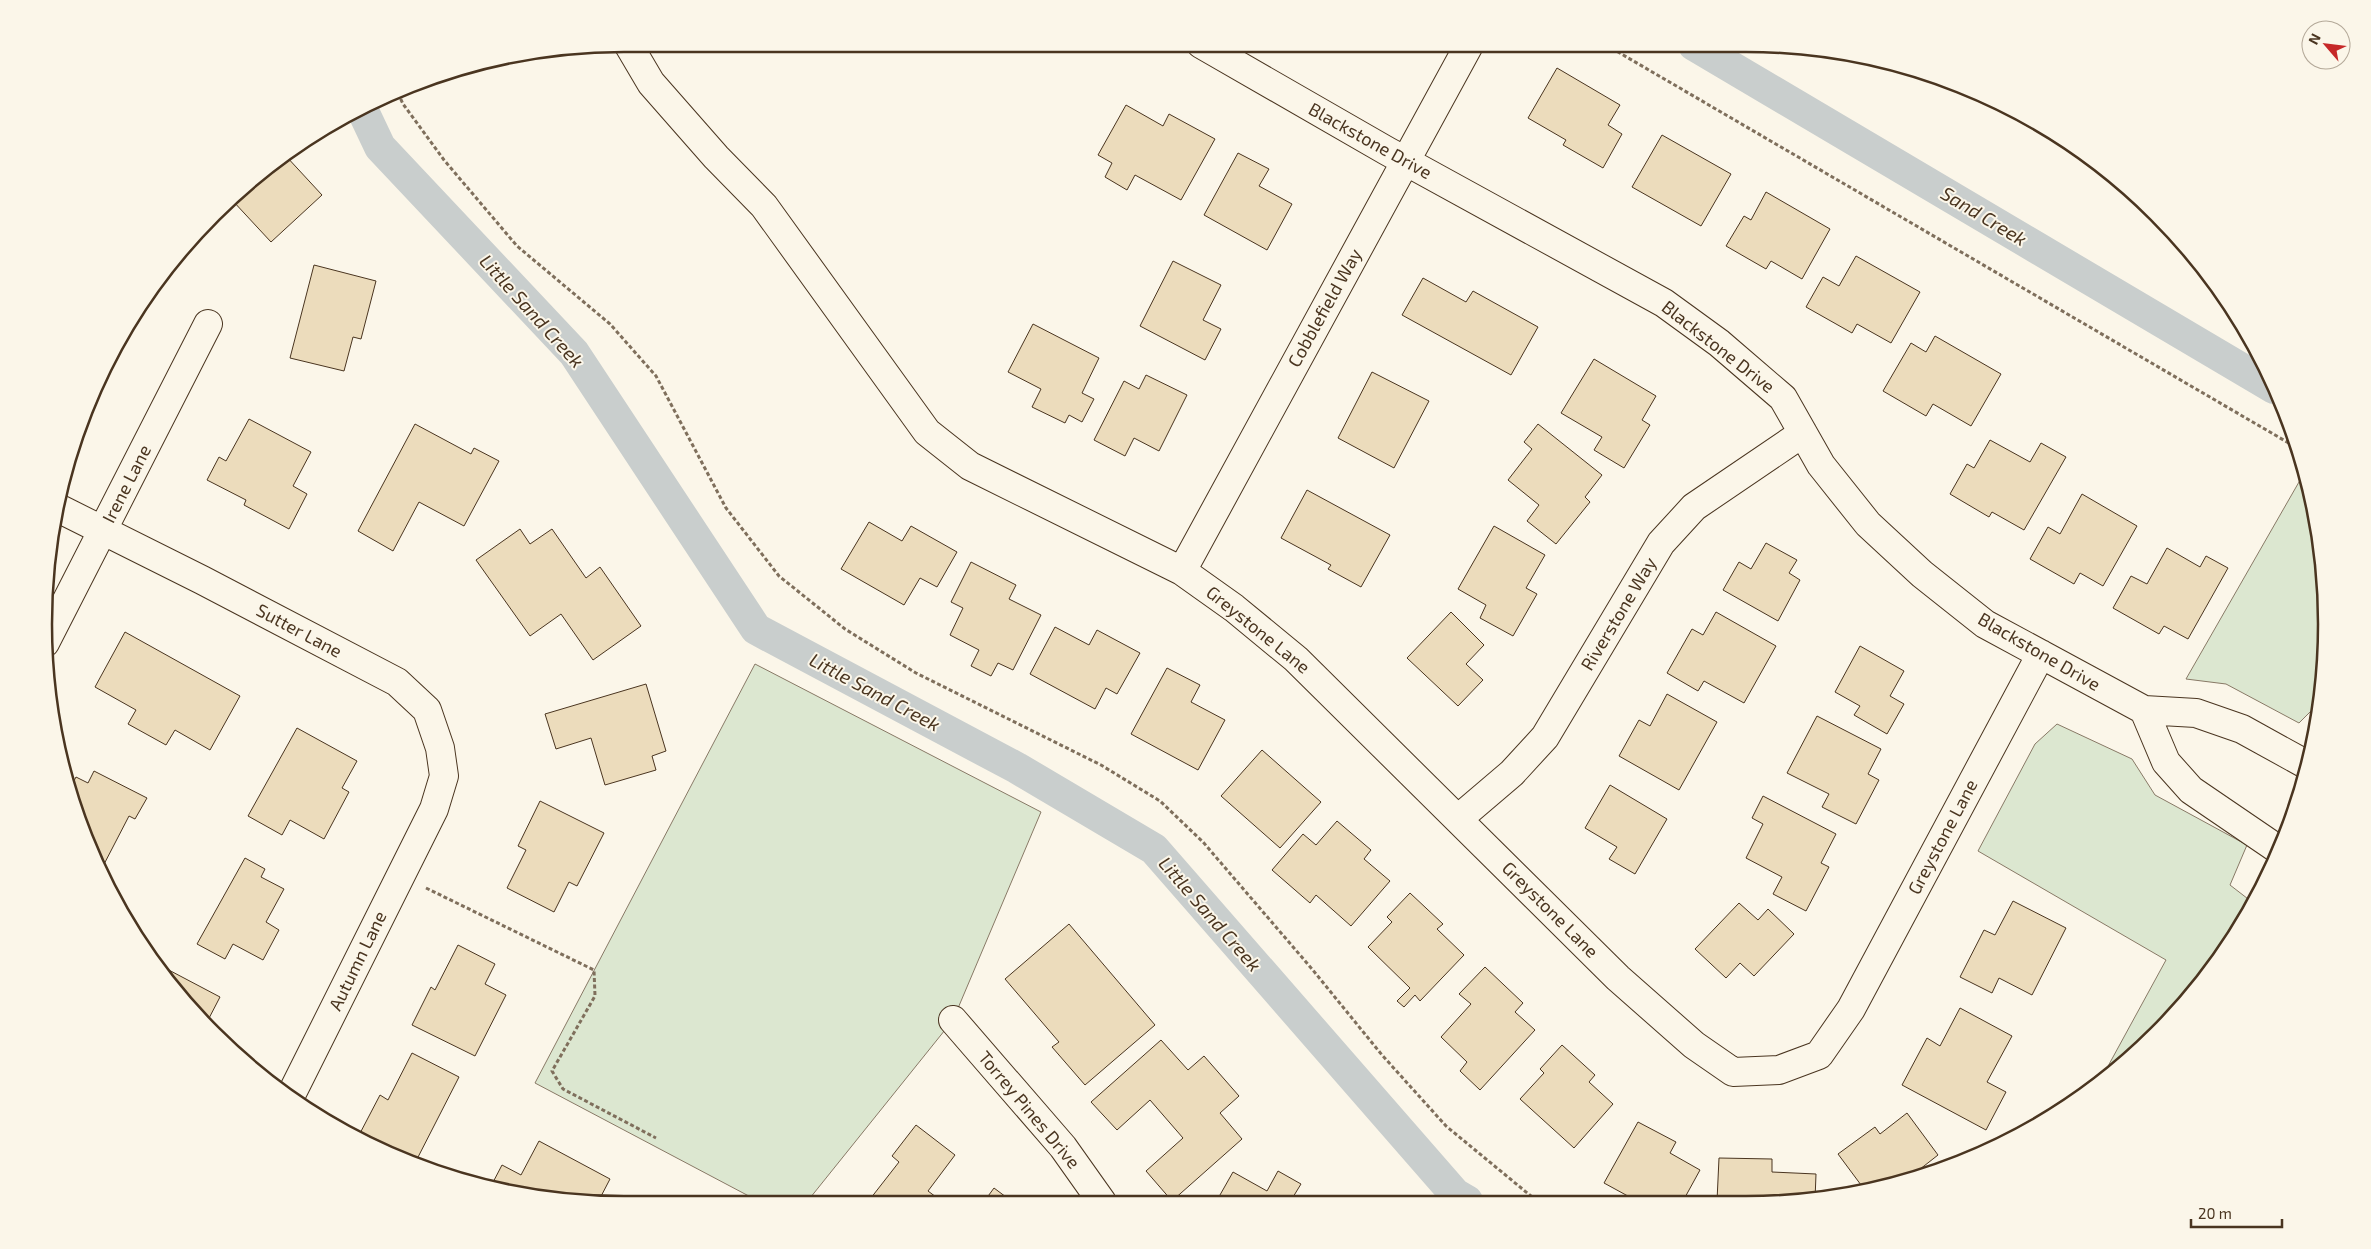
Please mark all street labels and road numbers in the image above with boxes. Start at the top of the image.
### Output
street label: Blackstone Drive [1305,97,1436,183]
street label: Cobblefield Way [1282,244,1366,371]
street label: Blackstone Drive [1658,295,1780,397]
street label: Irene Lane [97,441,155,526]
street label: Riverstone Way [1576,552,1661,674]
street label: Greystone Lane [1202,581,1315,678]
street label: Sutter Lane [253,598,346,662]
street label: Blackstone Drive [1974,607,2105,695]
street label: Greystone Lane [1903,775,1982,898]
street label: Greystone Lane [1498,857,1603,962]
street label: Autumn Lane [324,907,391,1014]
street label: Torrey Pines Drive [974,1046,1085,1173]

